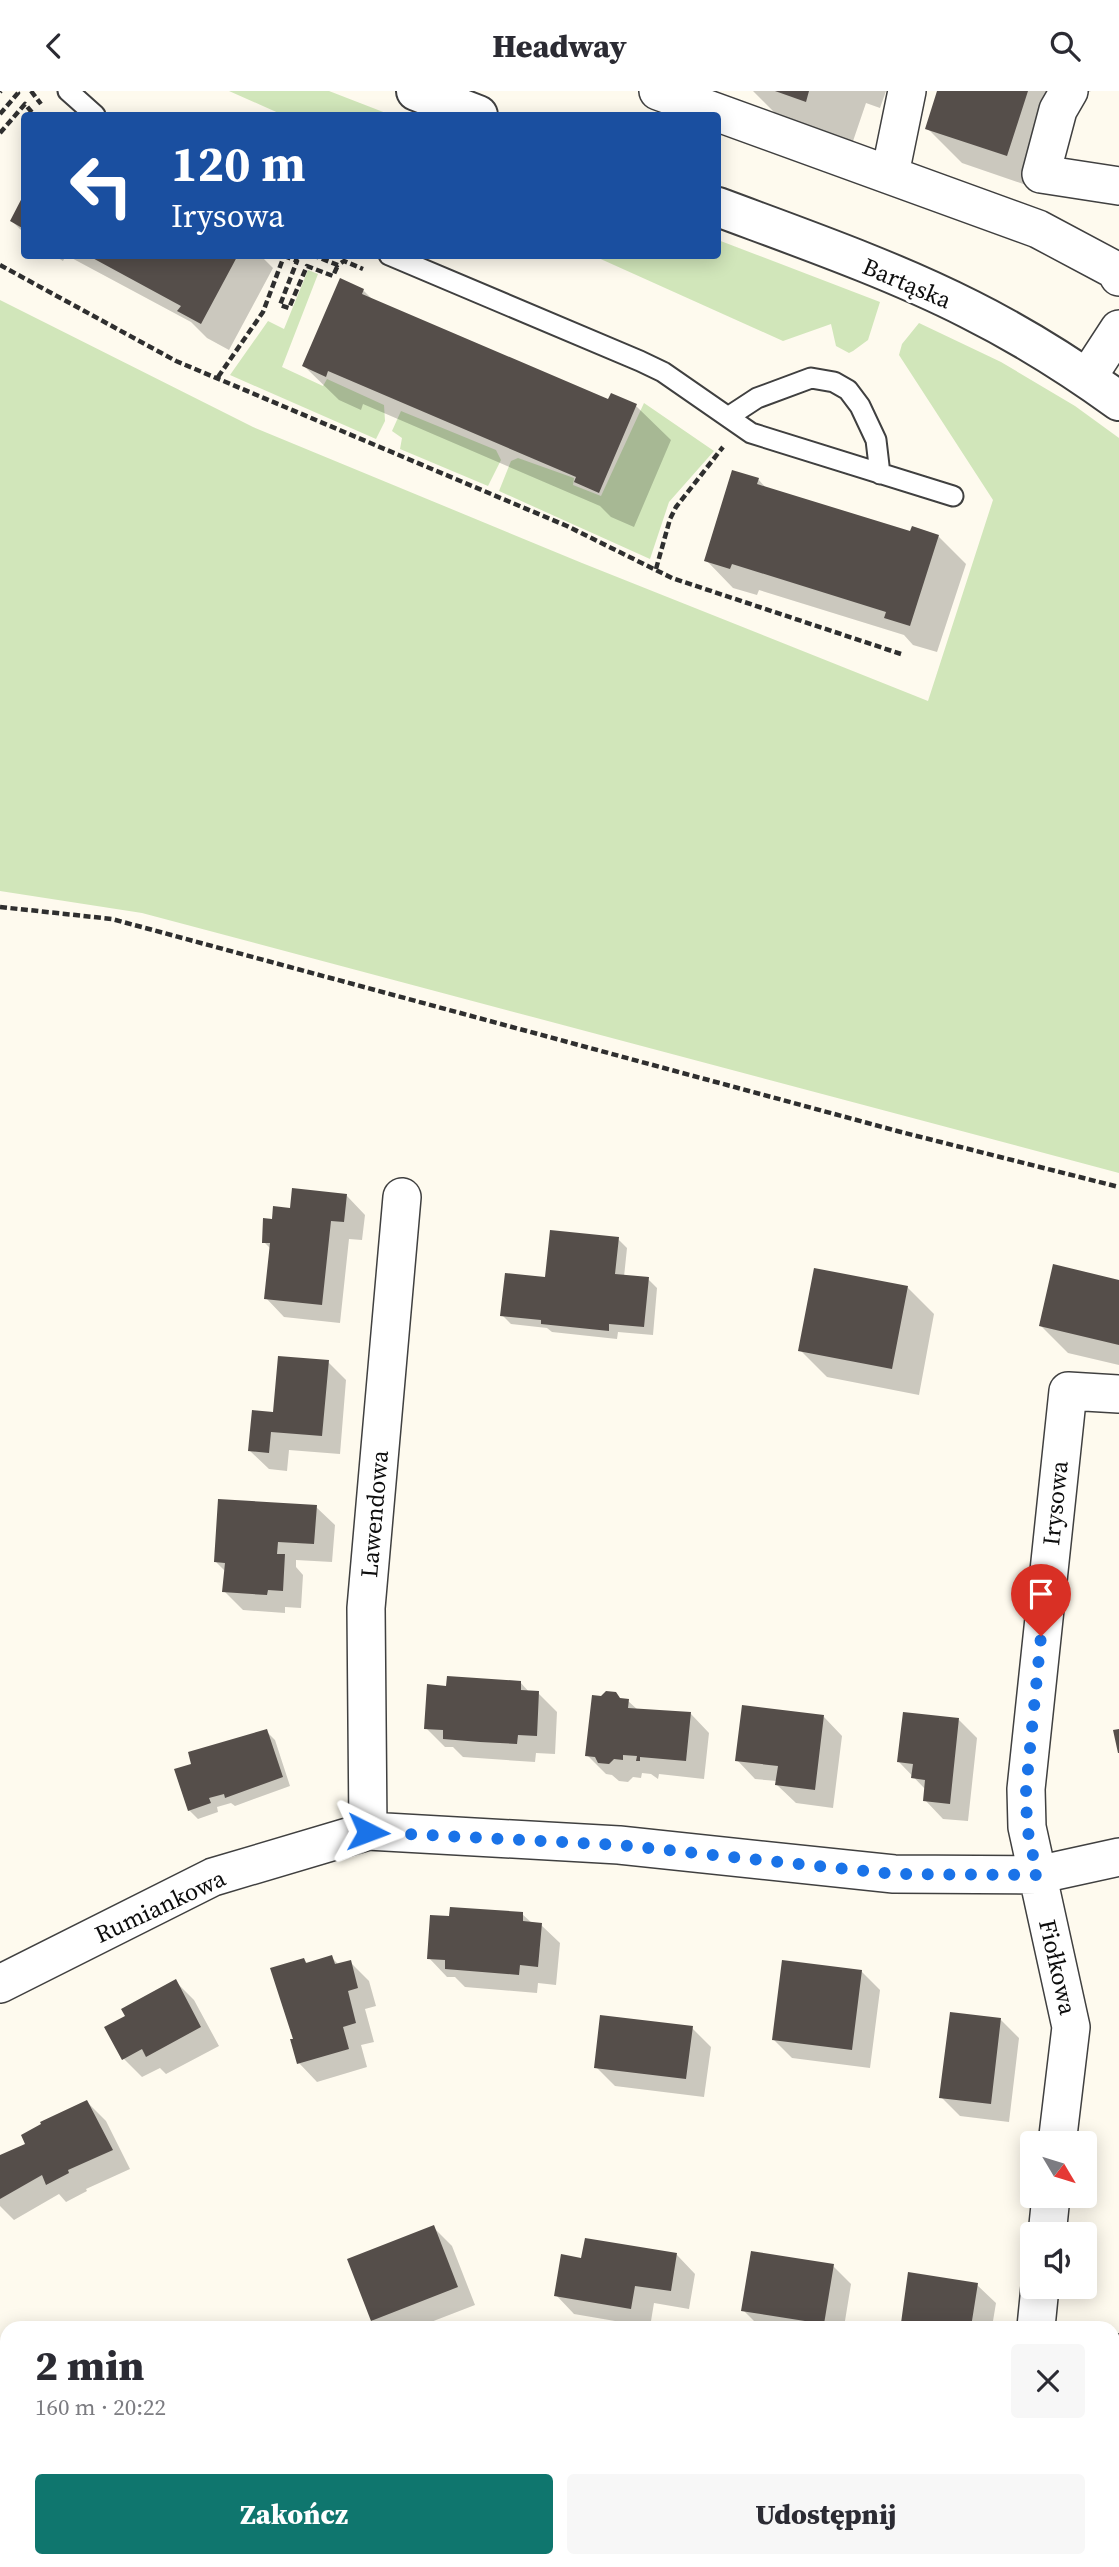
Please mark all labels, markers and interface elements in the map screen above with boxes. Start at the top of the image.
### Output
text: Headway [492,24,627,68]
icon: back [35,27,73,65]
icon: search [1046,27,1084,65]
text: 120 m [171,130,306,197]
icon: left [56,140,147,231]
text: Irysowa [171,194,284,238]
street label: Bartąska [858,250,957,317]
street label: Lawendowa [352,1448,396,1579]
street label: Irysowa [1034,1458,1076,1547]
pin [1011,1564,1071,1636]
icon: arrive [1022,1575,1060,1613]
position arrow [331,1795,405,1869]
street label: Rumiankowa [89,1861,231,1951]
street label: Fiołkowa [1031,1916,1085,2019]
north arrow [1020,2131,1097,2209]
map controls [1020,2131,1097,2299]
button: sound [1020,2222,1097,2299]
text: 2 min [35,2336,145,2394]
button: close [1011,2344,1085,2418]
text: 160 m · 20:22 [35,2391,166,2423]
button: Zakończ [35,2474,553,2554]
button: Udostępnij [567,2474,1085,2554]

